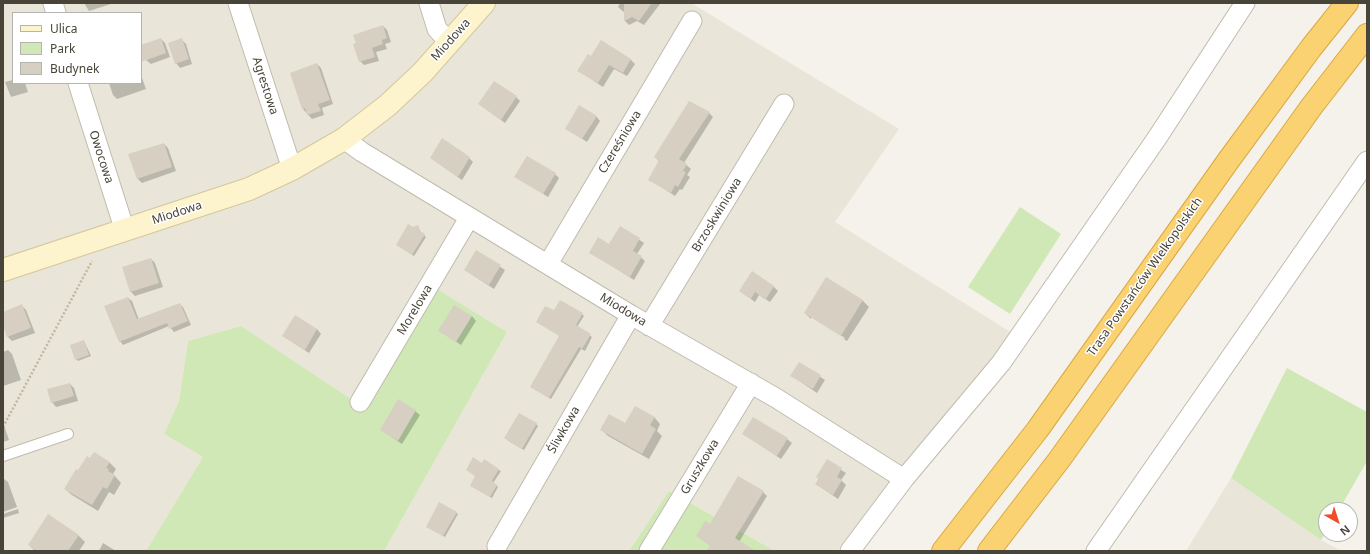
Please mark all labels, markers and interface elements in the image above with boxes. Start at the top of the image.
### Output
legend [12,12,142,84]
street label: Miodowa [428,16,474,64]
text: Ulica [50,20,77,37]
text: Park [50,40,75,57]
street label: Agrestowa [249,55,281,117]
text: Budynek [50,60,99,77]
street label: Czereśniowa [596,108,644,176]
street label: Owocowa [86,129,116,185]
street label: Brzoskwiniowa [689,175,745,255]
street label: Trasa Powstańców Wielkopolskich [1085,195,1205,359]
street label: Miodowa [150,198,204,228]
street label: Morelowa [394,282,436,338]
street label: Miodowa [597,290,649,330]
street label: Śliwkowa [545,404,583,456]
street label: Gruszkowa [678,437,722,497]
north arrow [1318,502,1358,542]
text: N [1337,522,1353,540]

